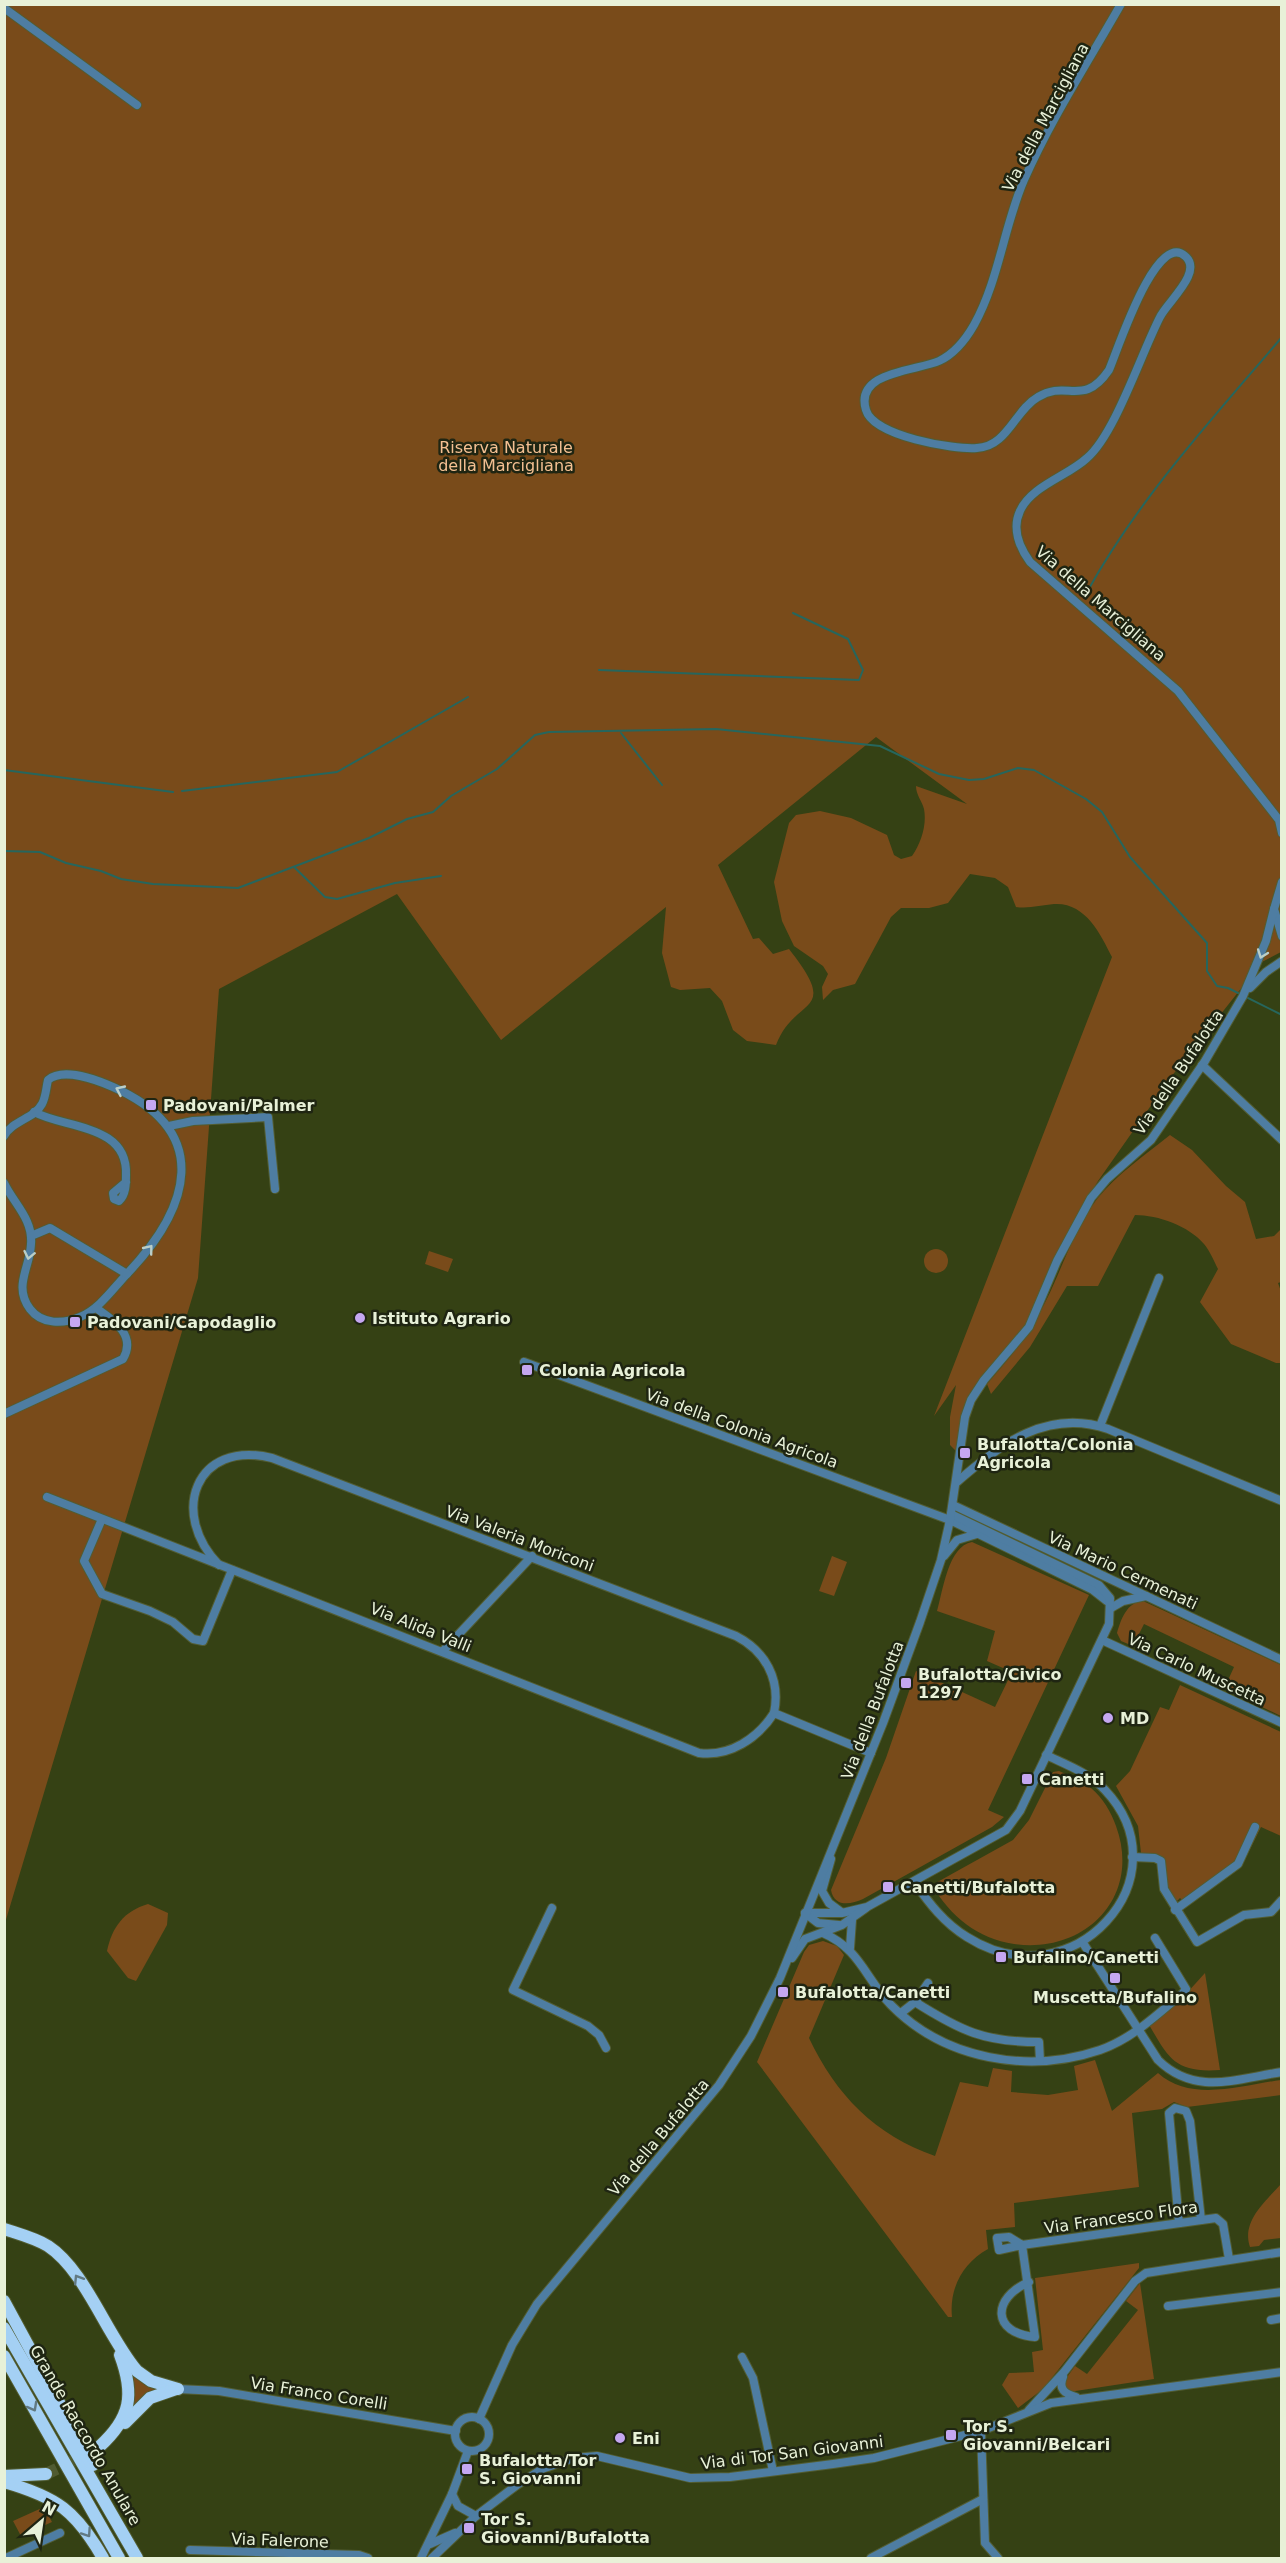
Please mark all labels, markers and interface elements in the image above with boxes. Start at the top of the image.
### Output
street label: Via della Marcigliana [998,40,1093,195]
park label: Riserva Naturale della Marcigliana [438,438,574,475]
street label: Via della Marcigliana [1032,542,1169,665]
one-way arrow [1256,948,1269,958]
street label: Via della Bufalotta [1129,1006,1227,1138]
one-way arrow [115,1086,126,1098]
place label: Padovani/Palmer [163,1096,315,1115]
marker: Padovani/Palmer [144,1098,158,1112]
one-way arrow [142,1245,153,1256]
one-way arrow [23,1250,36,1260]
place label: Istituto Agrario [372,1309,511,1328]
marker: Istituto Agrario [353,1311,367,1325]
place label: Padovani/Capodaglio [87,1313,276,1332]
marker: Padovani/Capodaglio [68,1315,82,1329]
place label: Colonia Agricola [539,1361,685,1380]
marker: Colonia Agricola [520,1363,534,1377]
street label: Via della Colonia Agricola [643,1385,841,1472]
place label: Bufalotta/Colonia Agricola [977,1435,1134,1472]
marker: Bufalotta/Colonia Agricola [958,1446,972,1460]
street label: Via Valeria Moriconi [443,1501,597,1576]
street label: Via Mario Cermenati [1045,1527,1201,1613]
street label: Via Alida Valli [367,1598,474,1656]
street label: Via Carlo Muscetta [1125,1629,1269,1710]
street label: Via della Bufalotta [837,1638,908,1782]
place label: Bufalotta/Civico 1297 [918,1665,1061,1702]
marker: Bufalotta/Civico 1297 [899,1676,913,1690]
place label: MD [1120,1709,1149,1728]
marker: MD [1101,1711,1115,1725]
place label: Canetti [1039,1770,1105,1789]
marker: Canetti [1020,1772,1034,1786]
place label: Canetti/Bufalotta [900,1878,1055,1897]
marker: Canetti/Bufalotta [881,1880,895,1894]
place label: Bufalino/Canetti [1013,1948,1159,1967]
marker: Bufalino/Canetti [994,1950,1008,1964]
marker: Muscetta/Bufalino [1108,1971,1122,1985]
place label: Bufalotta/Canetti [795,1983,950,2002]
marker: Bufalotta/Canetti [776,1985,790,1999]
place label: Muscetta/Bufalino [1033,1988,1197,2007]
street label: Via della Bufalotta [604,2075,713,2200]
street label: Via Francesco Flora [1043,2197,1199,2238]
one-way arrow [73,2275,85,2285]
street label: Grande Raccordo Anulare [26,2342,145,2529]
street label: Via Franco Corelli [249,2373,389,2414]
one-way arrow [26,2401,37,2411]
place label: Tor S. Giovanni/Belcari [963,2417,1110,2454]
marker: Tor S. Giovanni/Belcari [944,2428,958,2442]
place label: Eni [632,2429,660,2448]
marker: Eni [613,2431,627,2445]
street label: Via di Tor San Giovanni [700,2432,885,2473]
place label: Bufalotta/Tor S. Giovanni [479,2451,597,2488]
marker: Bufalotta/Tor S. Giovanni [460,2462,474,2476]
north arrow [12,2491,72,2551]
text: N [39,2497,59,2520]
place label: Tor S. Giovanni/Bufalotta [481,2510,650,2547]
marker: Tor S. Giovanni/Bufalotta [462,2521,476,2535]
one-way arrow [80,2527,91,2538]
street label: Via Falerone [231,2529,329,2552]

